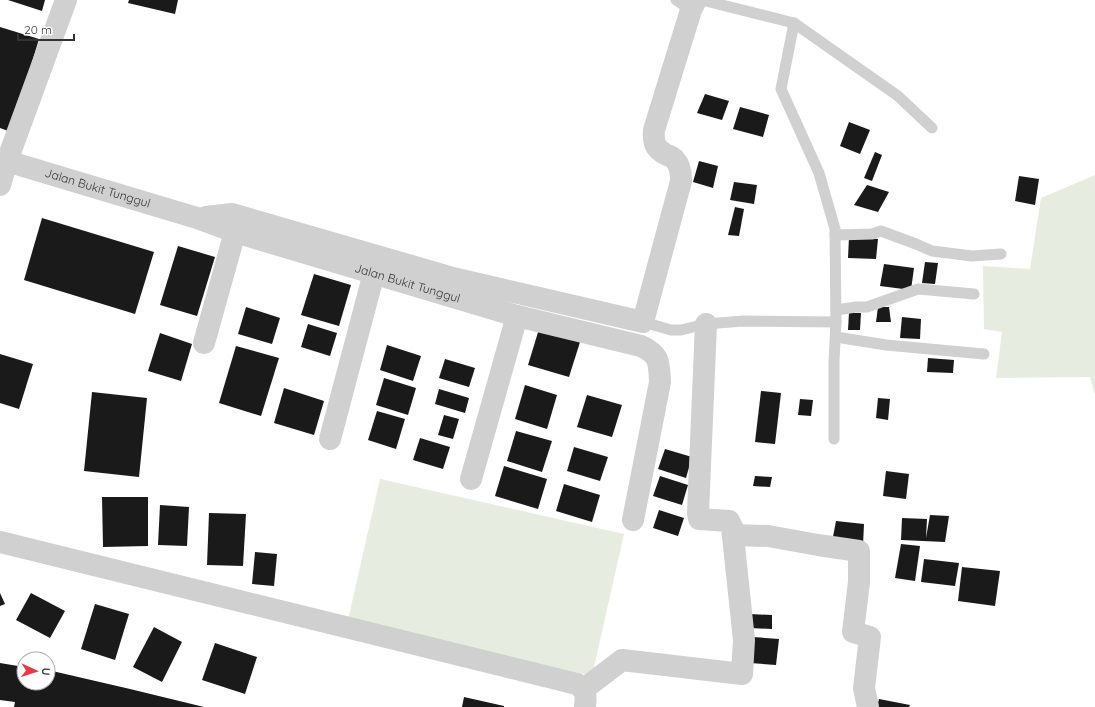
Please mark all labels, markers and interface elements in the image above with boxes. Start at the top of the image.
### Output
scale bar [18,16,74,42]
text: 20 m [24,22,52,37]
street label: Jalan Bukit Tunggul [43,165,152,211]
street label: Jalan Bukit Tunggul [353,260,462,306]
north arrow [16,651,56,691]
text: U [39,667,53,676]

